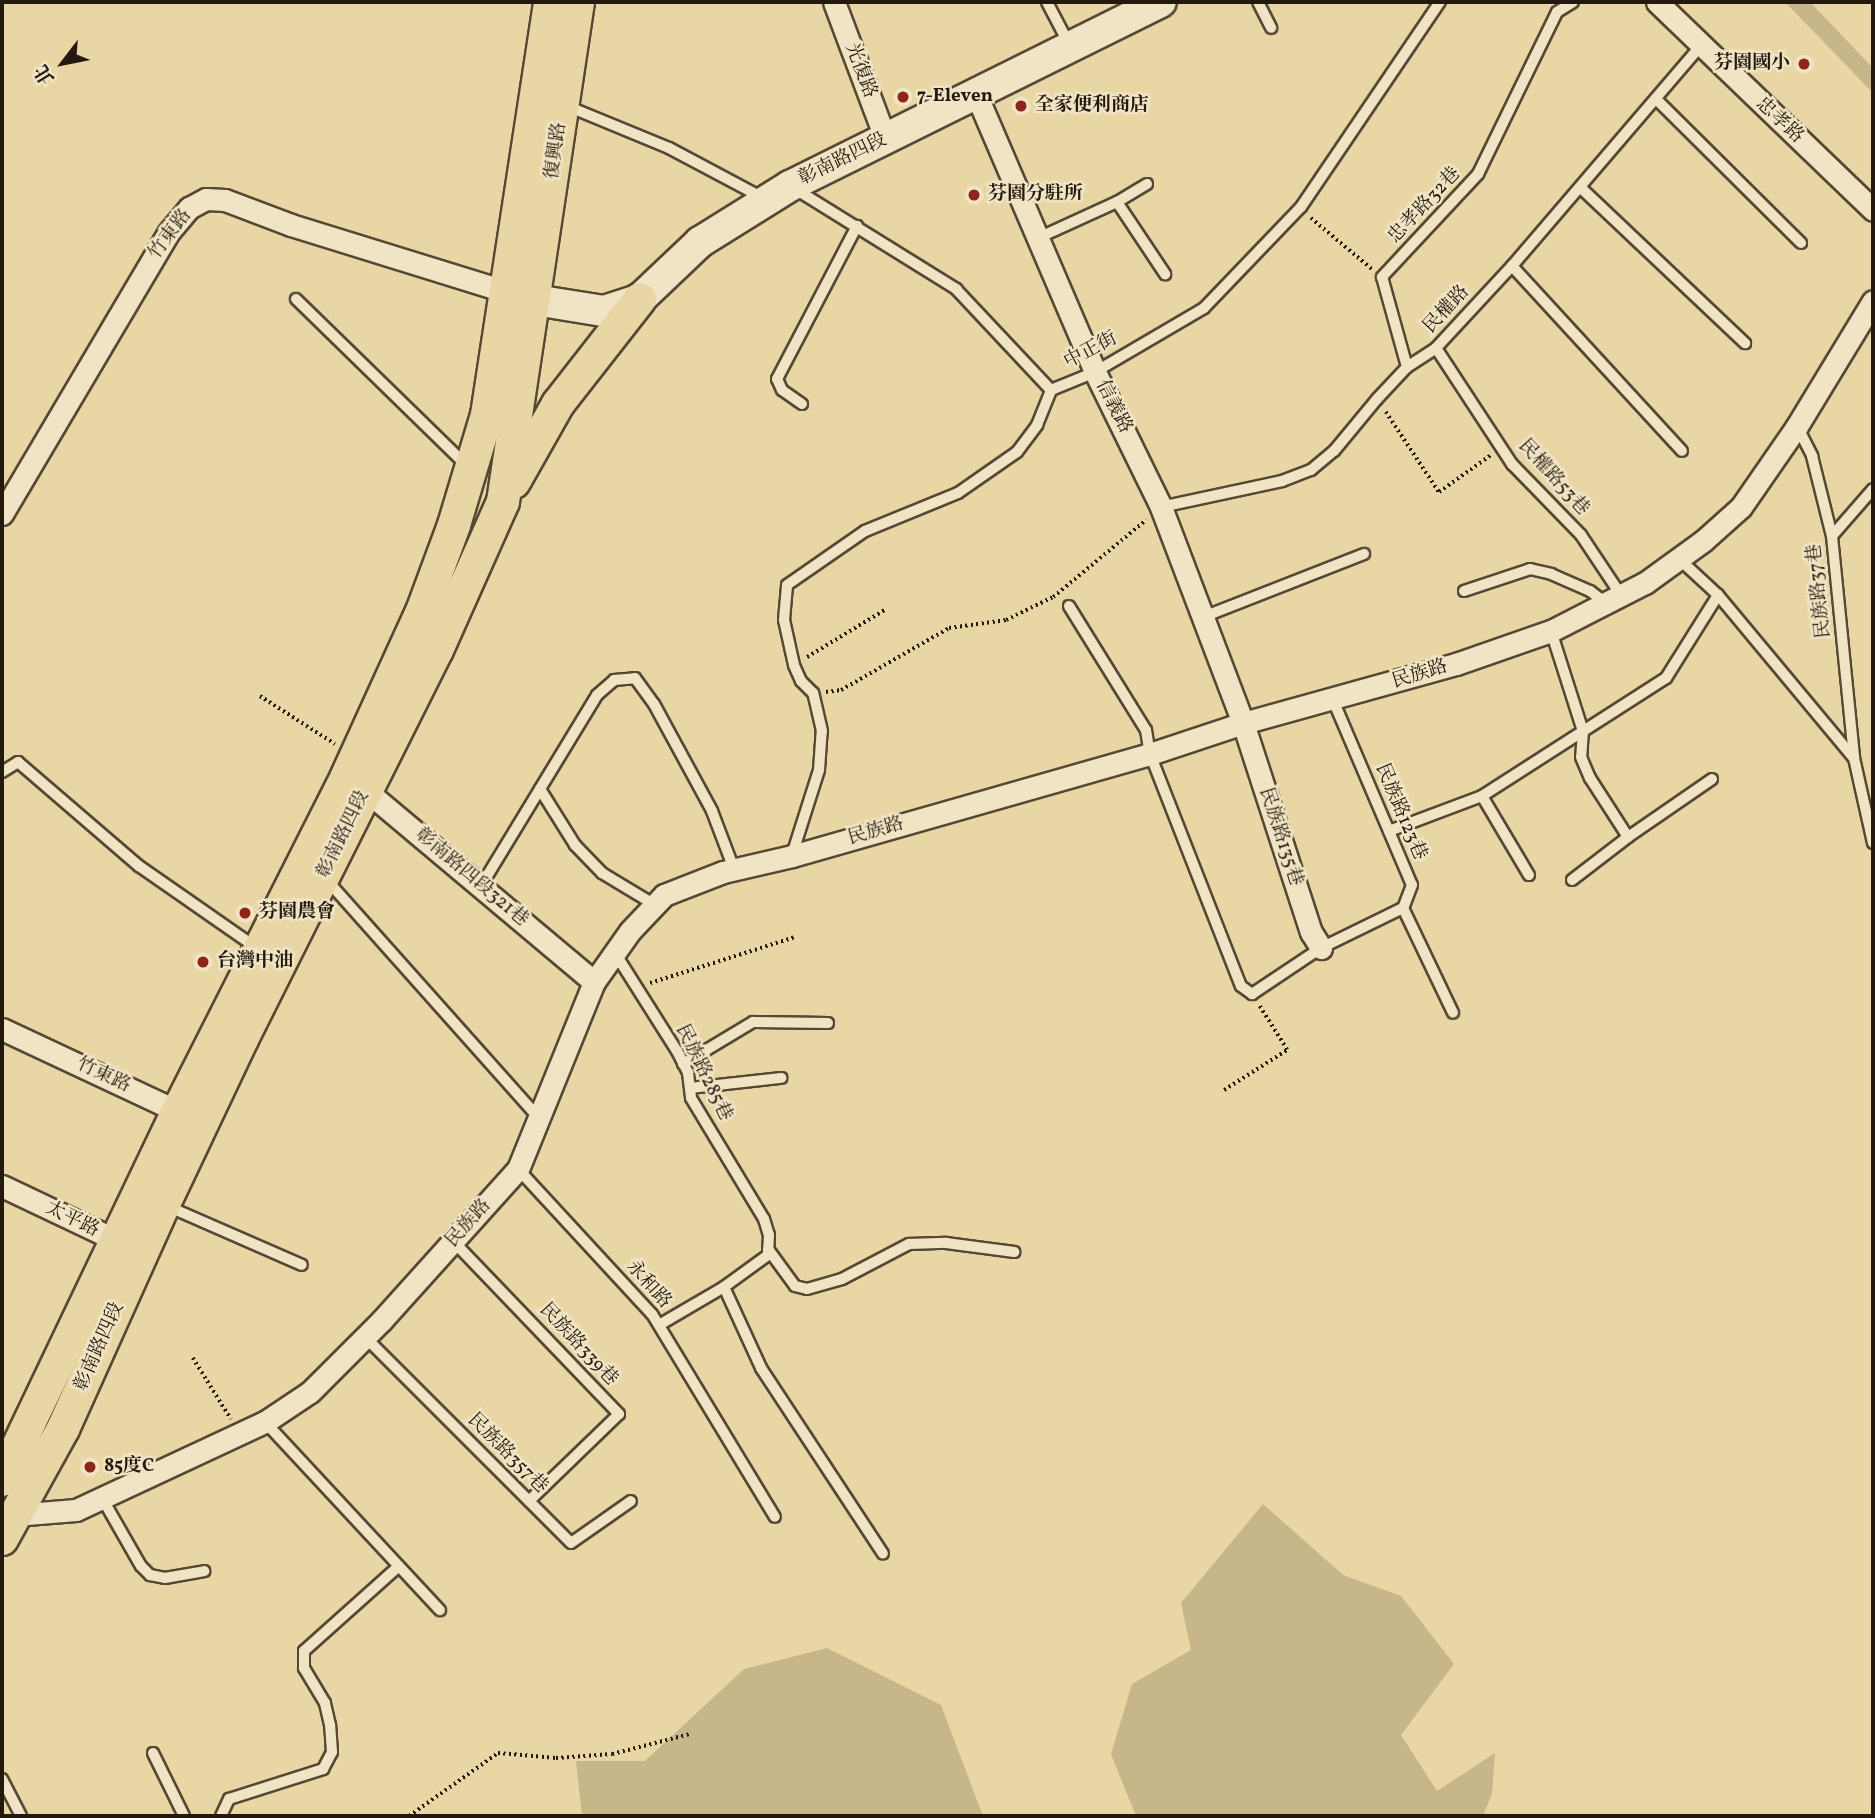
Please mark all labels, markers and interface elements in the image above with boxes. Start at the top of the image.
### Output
north arrow [28,28,98,98]
street label: 光復路 [839,40,881,102]
place label: 芬園國小 [1714,53,1790,75]
marker: 芬園國小 [1796,56,1812,72]
text: 北 [29,59,61,89]
place label: 7-Eleven [917,86,993,108]
marker: 7-Eleven [895,89,911,105]
street label: 忠孝路 [1750,93,1808,149]
place label: 全家便利商店 [1035,95,1149,117]
marker: 全家便利商店 [1013,98,1029,114]
street label: 復興路 [542,121,572,181]
street label: 彰南路四段 [795,129,891,191]
street label: 忠孝路32巷 [1384,163,1466,249]
place label: 芬園分駐所 [988,184,1083,206]
marker: 芬園分駐所 [966,187,982,203]
street label: 竹東路 [145,205,197,265]
street label: 民權路 [1419,281,1475,339]
street label: 中正街 [1060,328,1122,374]
street label: 信義路 [1090,376,1136,438]
street label: 民權路53巷 [1513,435,1593,521]
street label: 民族路37巷 [1804,543,1836,639]
street label: 民族路 [1389,656,1451,694]
street label: 民族路123巷 [1369,760,1431,864]
street label: 民族路135巷 [1253,785,1307,889]
street label: 彰南路四段 [313,787,375,883]
street label: 民族路 [845,813,907,851]
street label: 彰南路四段321巷 [410,824,532,932]
place label: 芬園農會 [259,902,335,924]
marker: 芬園農會 [237,905,253,921]
place label: 台灣中油 [217,951,293,973]
marker: 台灣中油 [195,954,211,970]
street label: 民族路285巷 [670,1021,736,1125]
street label: 竹東路 [72,1054,134,1098]
street label: 民族路 [441,1195,497,1253]
street label: 太平路 [41,1197,103,1243]
street label: 永和路 [620,1256,676,1314]
street label: 彰南路四段 [70,1299,130,1395]
street label: 民族路339巷 [534,1299,622,1391]
street label: 民族路357巷 [462,1409,552,1499]
place label: 85度C [104,1456,154,1478]
marker: 85度C [82,1459,98,1475]

